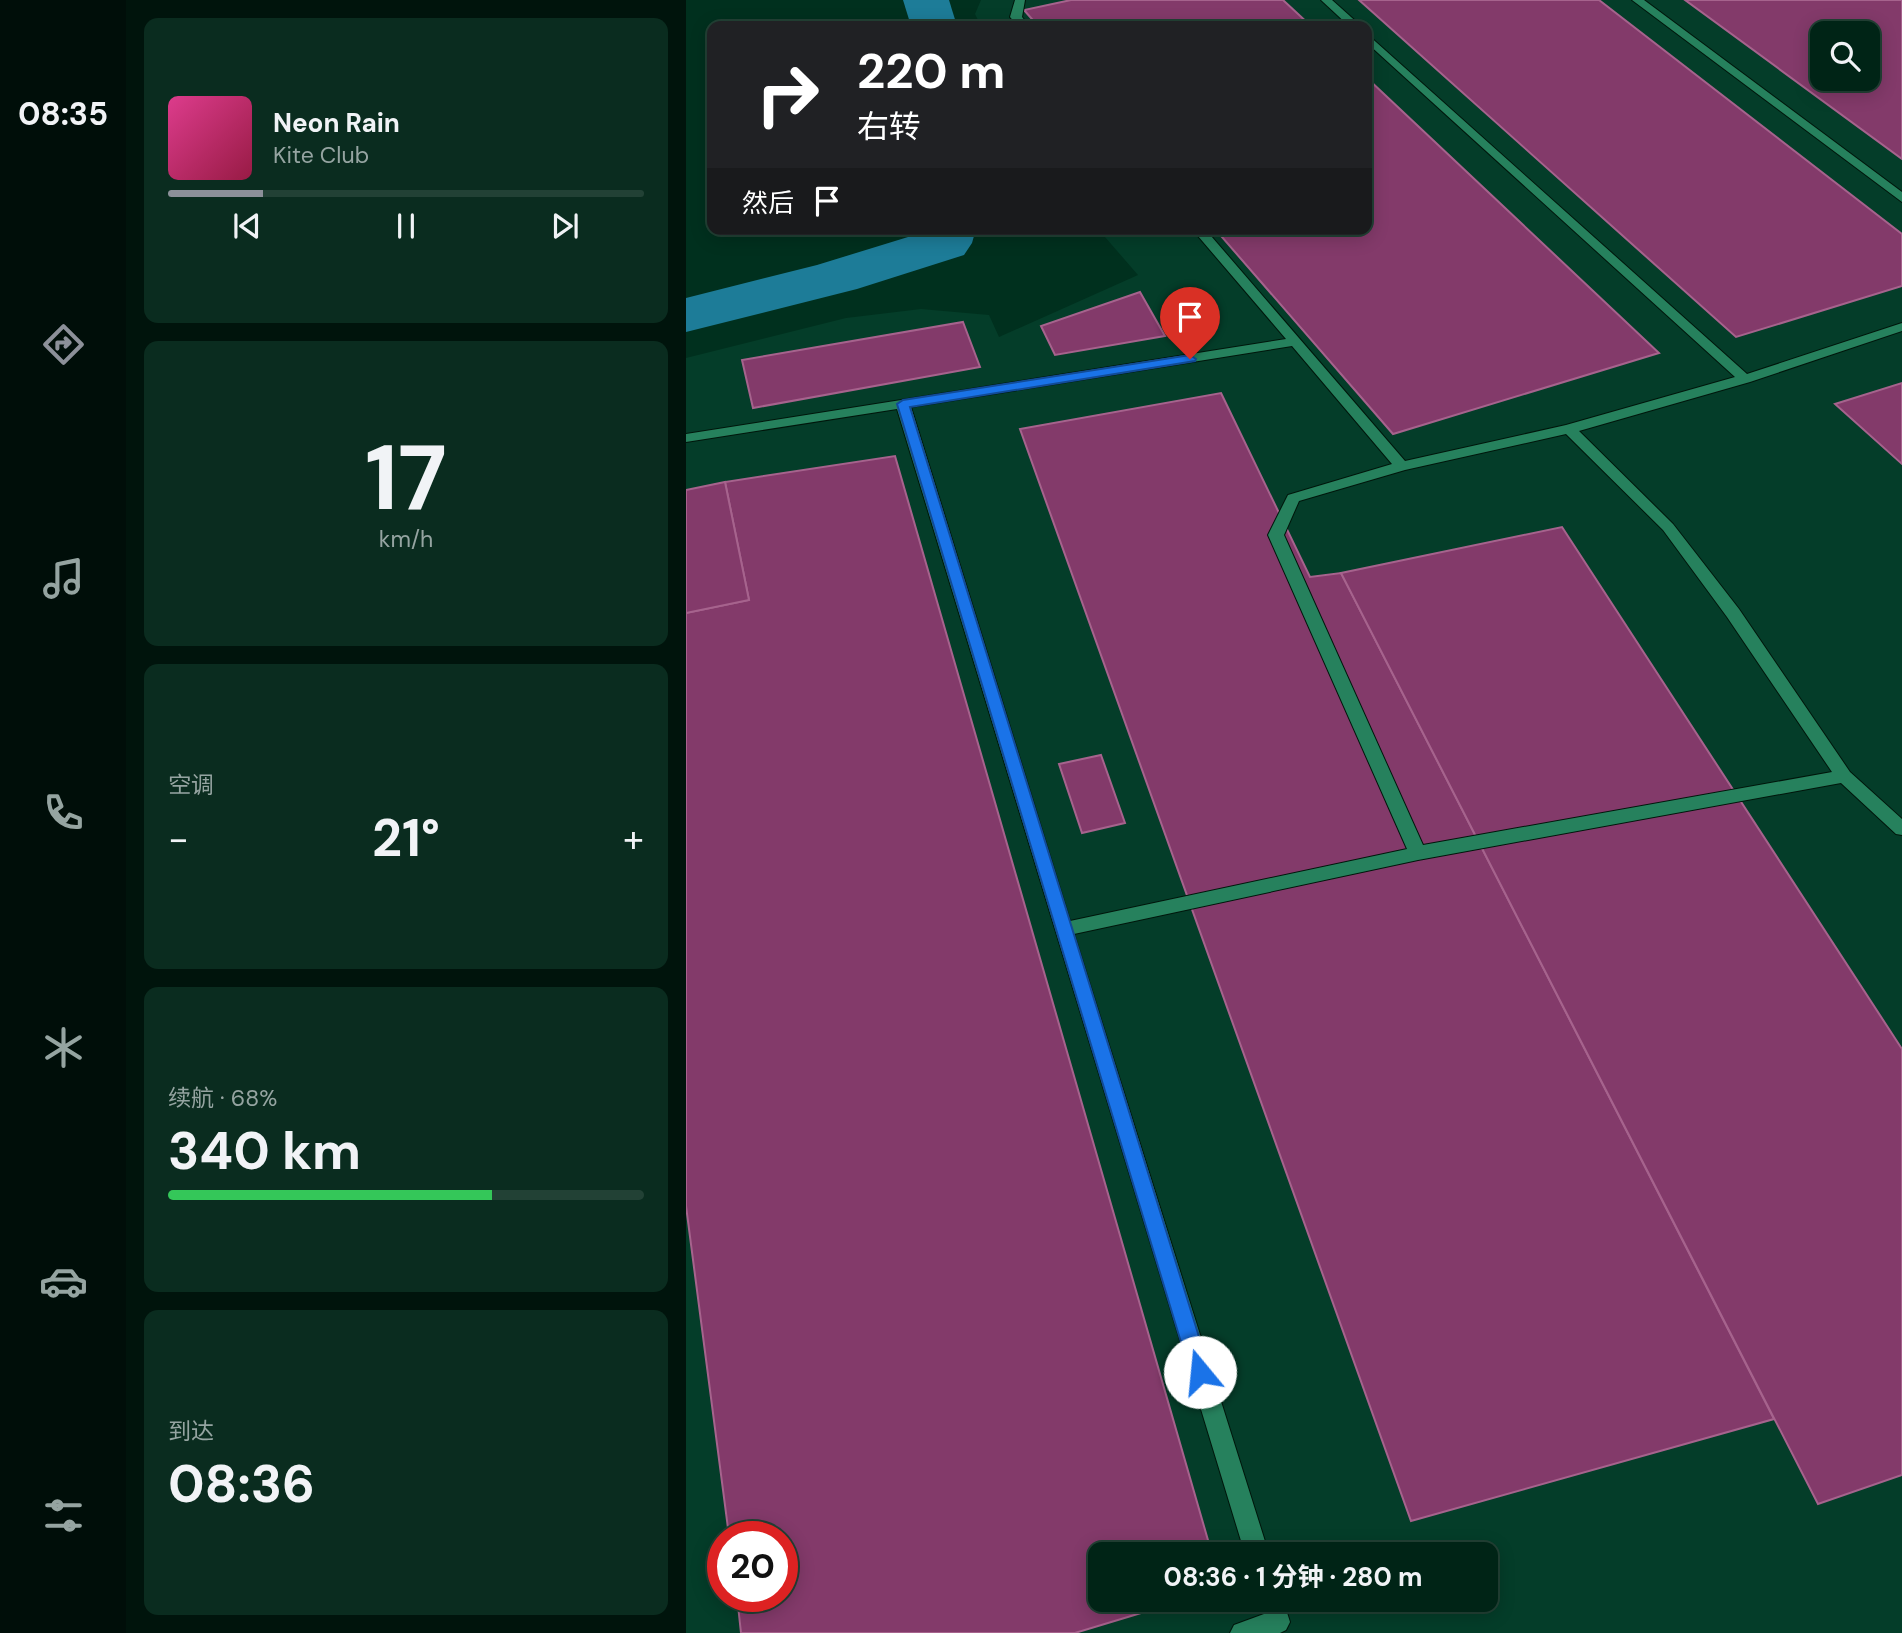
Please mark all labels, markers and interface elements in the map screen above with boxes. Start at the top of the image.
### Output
map controls [1810,21,1880,91]
button: search [1810,21,1880,91]
text: 220 m [857,39,1005,103]
icon: right [742,49,833,140]
text: 08:35 [18,93,108,135]
text: Neon Rain [273,106,400,140]
text: 右转 [857,106,921,148]
text: Kite Club [273,140,369,170]
icon: arrive [808,182,846,220]
text: 然后 [742,186,794,220]
icon: previous [228,207,266,245]
icon: pause [387,207,425,245]
icon: next [546,207,584,245]
pin [1160,287,1220,359]
icon: arrive [1171,298,1209,336]
icon: directions [39,320,88,369]
text: 17 [365,419,447,537]
text: km/h [379,524,433,554]
icon: music [39,554,88,603]
text: 空调 [168,770,214,800]
icon: phone [39,788,88,837]
text: 21° [372,804,440,872]
text: − [168,814,189,864]
text: + [623,814,644,864]
icon: climate [39,1023,88,1072]
text: 续航 · 68% [168,1083,277,1113]
text: 340 km [168,1117,361,1185]
icon: car [39,1257,88,1306]
position arrow [1163,1335,1237,1409]
text: 到达 [168,1416,214,1446]
text: 08:36 [168,1450,315,1518]
icon: filters [39,1491,88,1540]
speed limit sign: 20 [707,1521,798,1612]
text: 08:36 · 1 分钟 · 280 m [1164,1560,1422,1594]

